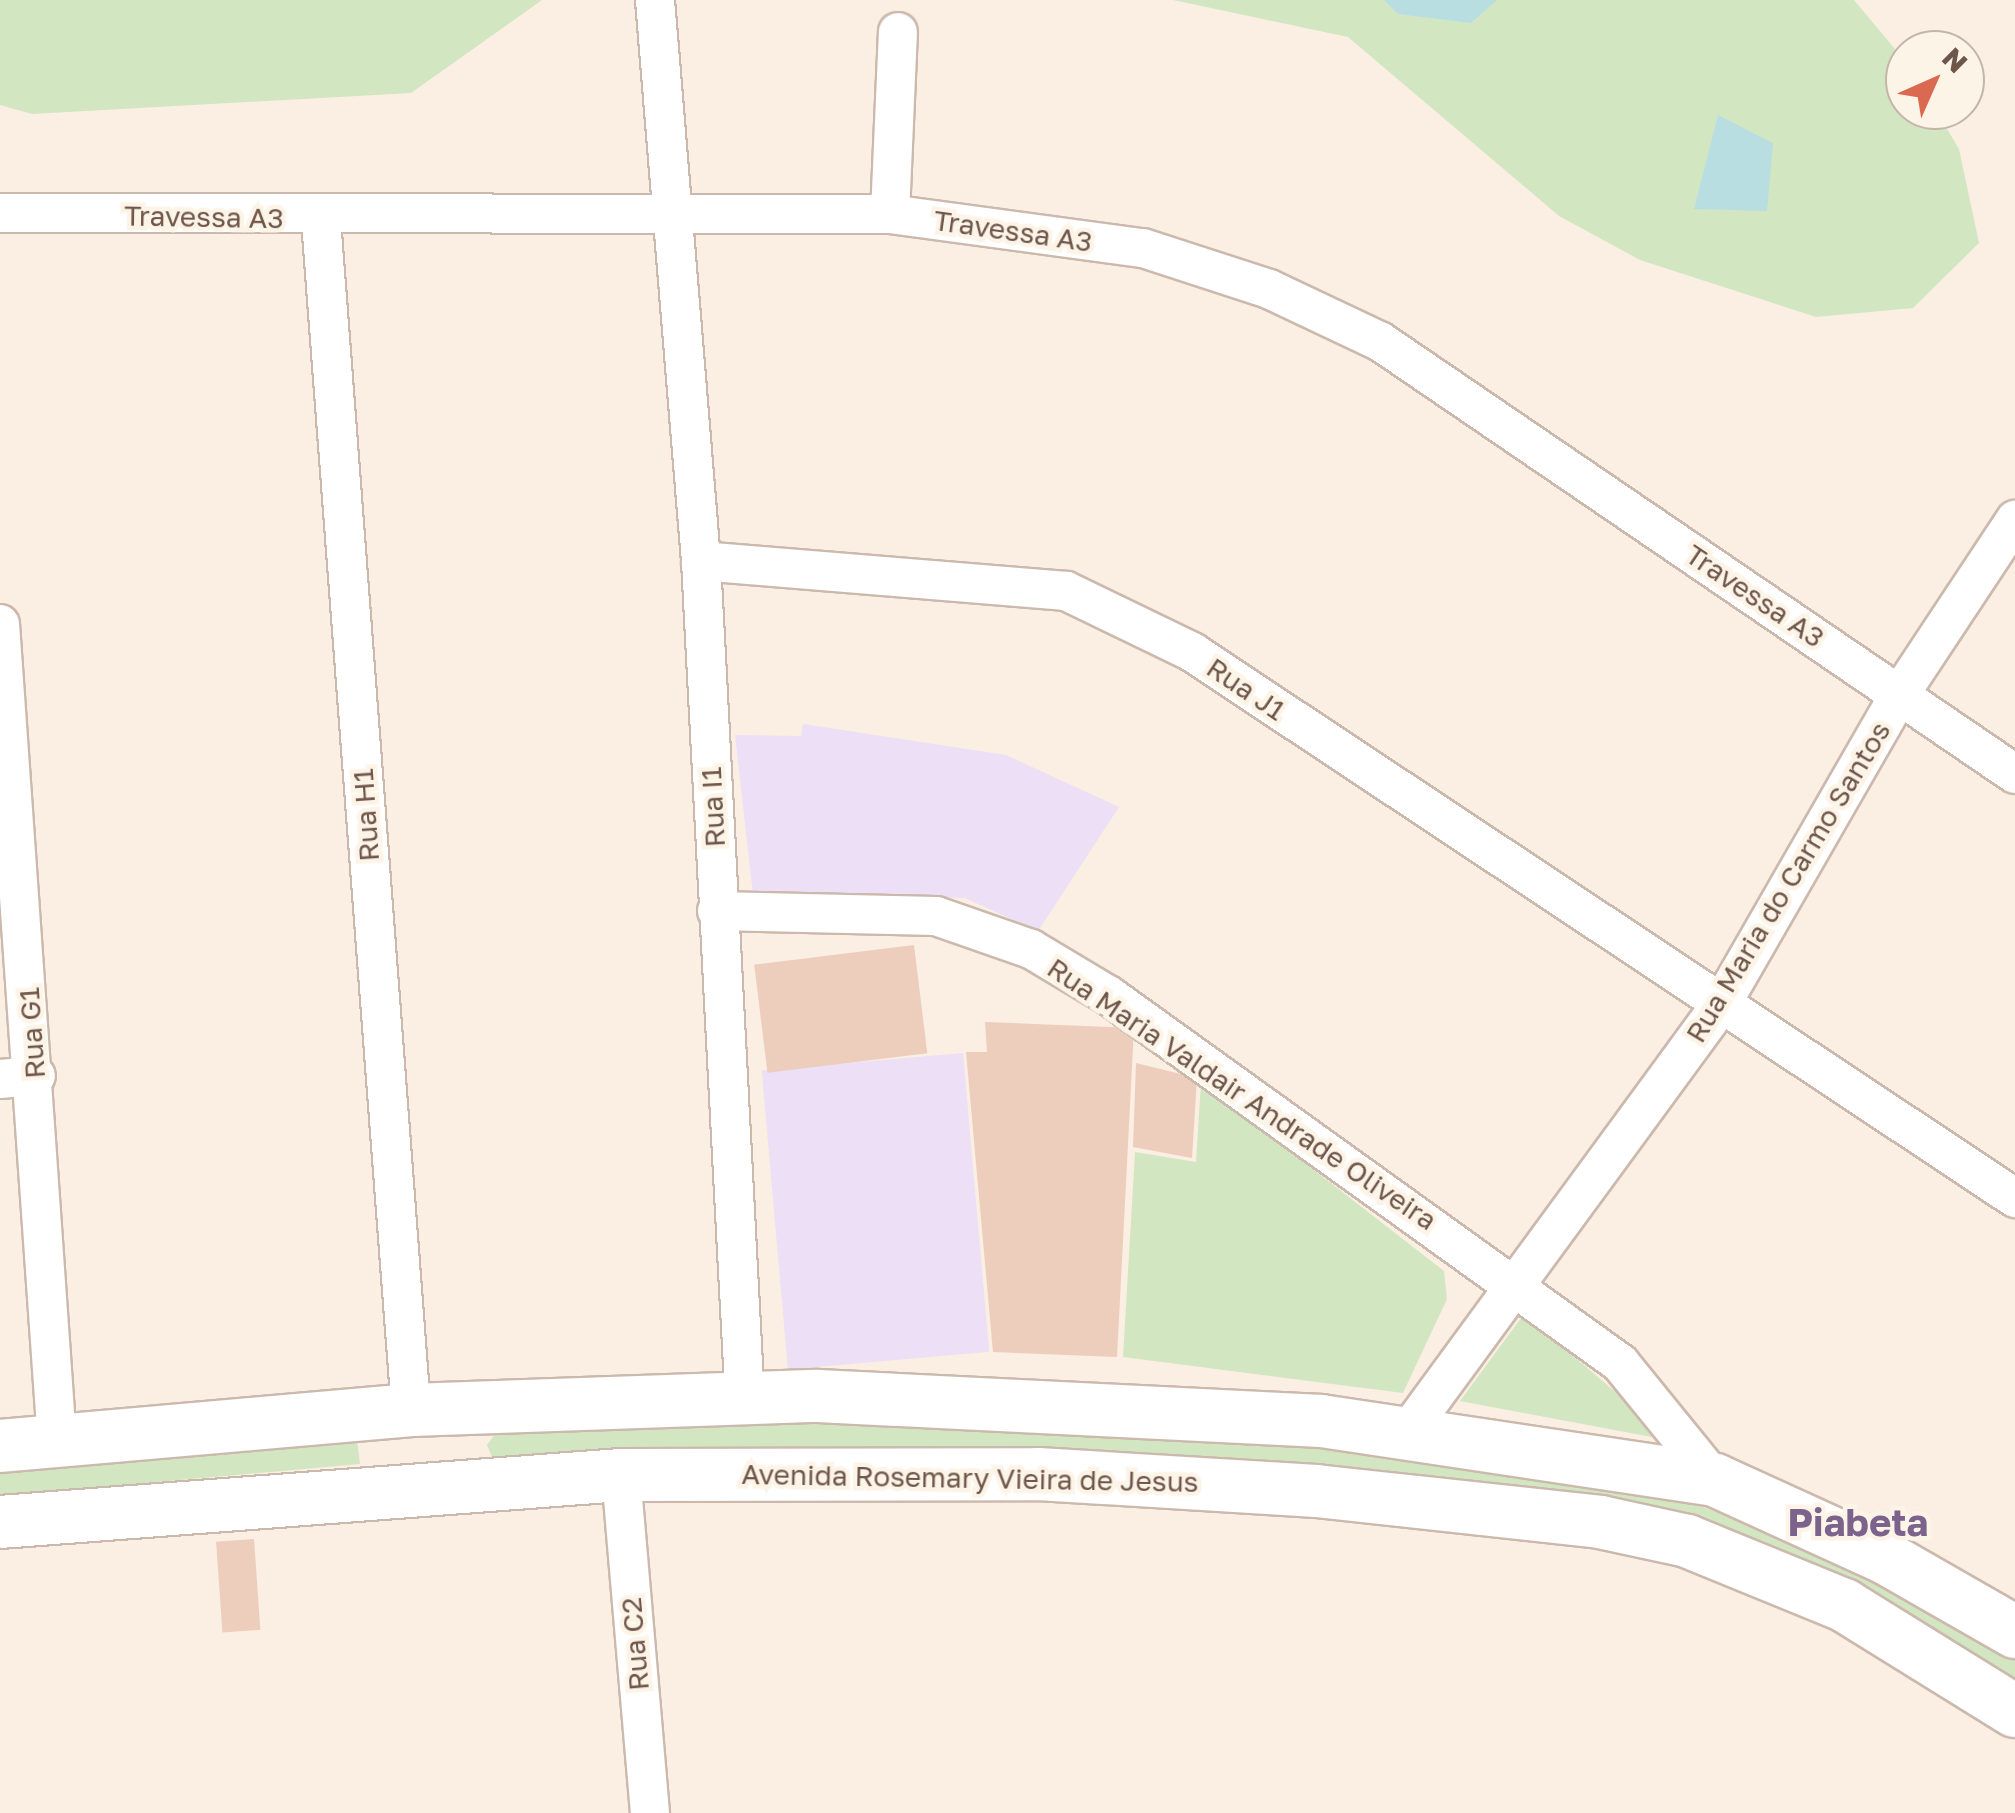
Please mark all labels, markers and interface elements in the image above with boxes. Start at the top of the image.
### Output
north arrow [1885,30,1985,130]
text: N [1936,41,1974,79]
street label: Travessa A3 [124,199,284,235]
street label: Travessa A3 [932,203,1094,259]
street label: Travessa A3 [1679,537,1831,655]
street label: Rua J1 [1200,651,1292,727]
street label: Rua Maria do Carmo Santos [1679,716,1897,1048]
street label: Rua I1 [694,766,732,848]
street label: Rua H1 [346,767,386,863]
street label: Rua Maria Valdair Andrade Oliveira [1041,951,1443,1237]
street label: Rua G1 [12,986,52,1080]
street label: Avenida Rosemary Vieira de Jesus [741,1457,1199,1499]
district label: Piabeta [1788,1499,1928,1545]
street label: Rua C2 [614,1596,656,1692]

